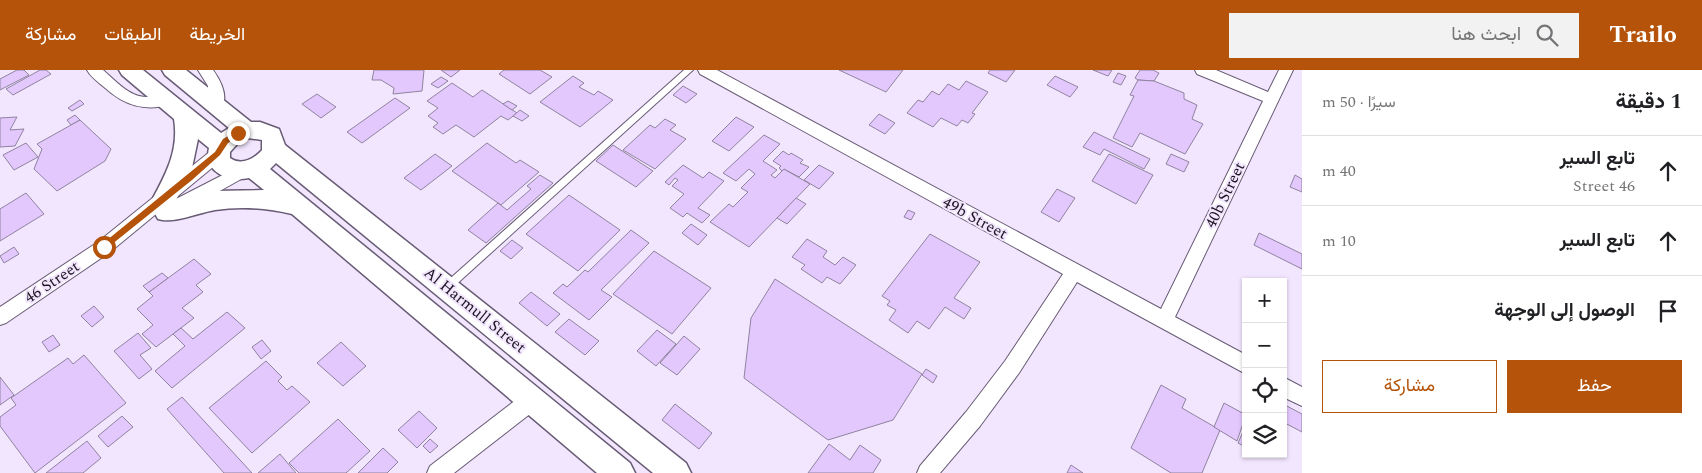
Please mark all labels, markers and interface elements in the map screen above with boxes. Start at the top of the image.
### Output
search box [1229,13,1579,58]
text: Trailo [1609,17,1677,53]
text: ابحث هنا [1451,20,1521,49]
text: مشاركة [25,21,76,48]
text: الطبقات [104,21,161,48]
text: الخريطة [189,21,245,48]
icon: search [1533,21,1561,49]
text: 1 دقيقة [1615,86,1682,118]
text: سيرًا · 50 m [1322,90,1396,114]
route end [227,122,250,145]
text: تابع السير [1559,144,1635,173]
icon: ahead [1654,157,1682,185]
street label: 40b Street [1199,158,1251,232]
text: 40 m [1322,159,1356,183]
text: 46 Street [1573,174,1635,198]
street label: 49b Street [938,190,1012,246]
text: تابع السير [1559,226,1635,255]
icon: ahead [1654,227,1682,255]
text: 10 m [1322,229,1356,253]
route start [93,236,116,259]
street label: 46 Street [20,255,85,309]
street label: Al Harmull Street [419,261,532,359]
map controls [1242,278,1287,458]
button: + [1242,278,1287,323]
text: الوصول إلى الوجهة [1494,296,1635,325]
icon: arrive [1654,297,1682,325]
button: − [1242,323,1287,368]
button: مشاركة [1322,360,1497,413]
button: حفظ [1507,360,1682,413]
button: locate [1242,368,1287,413]
button: layers [1242,413,1287,458]

